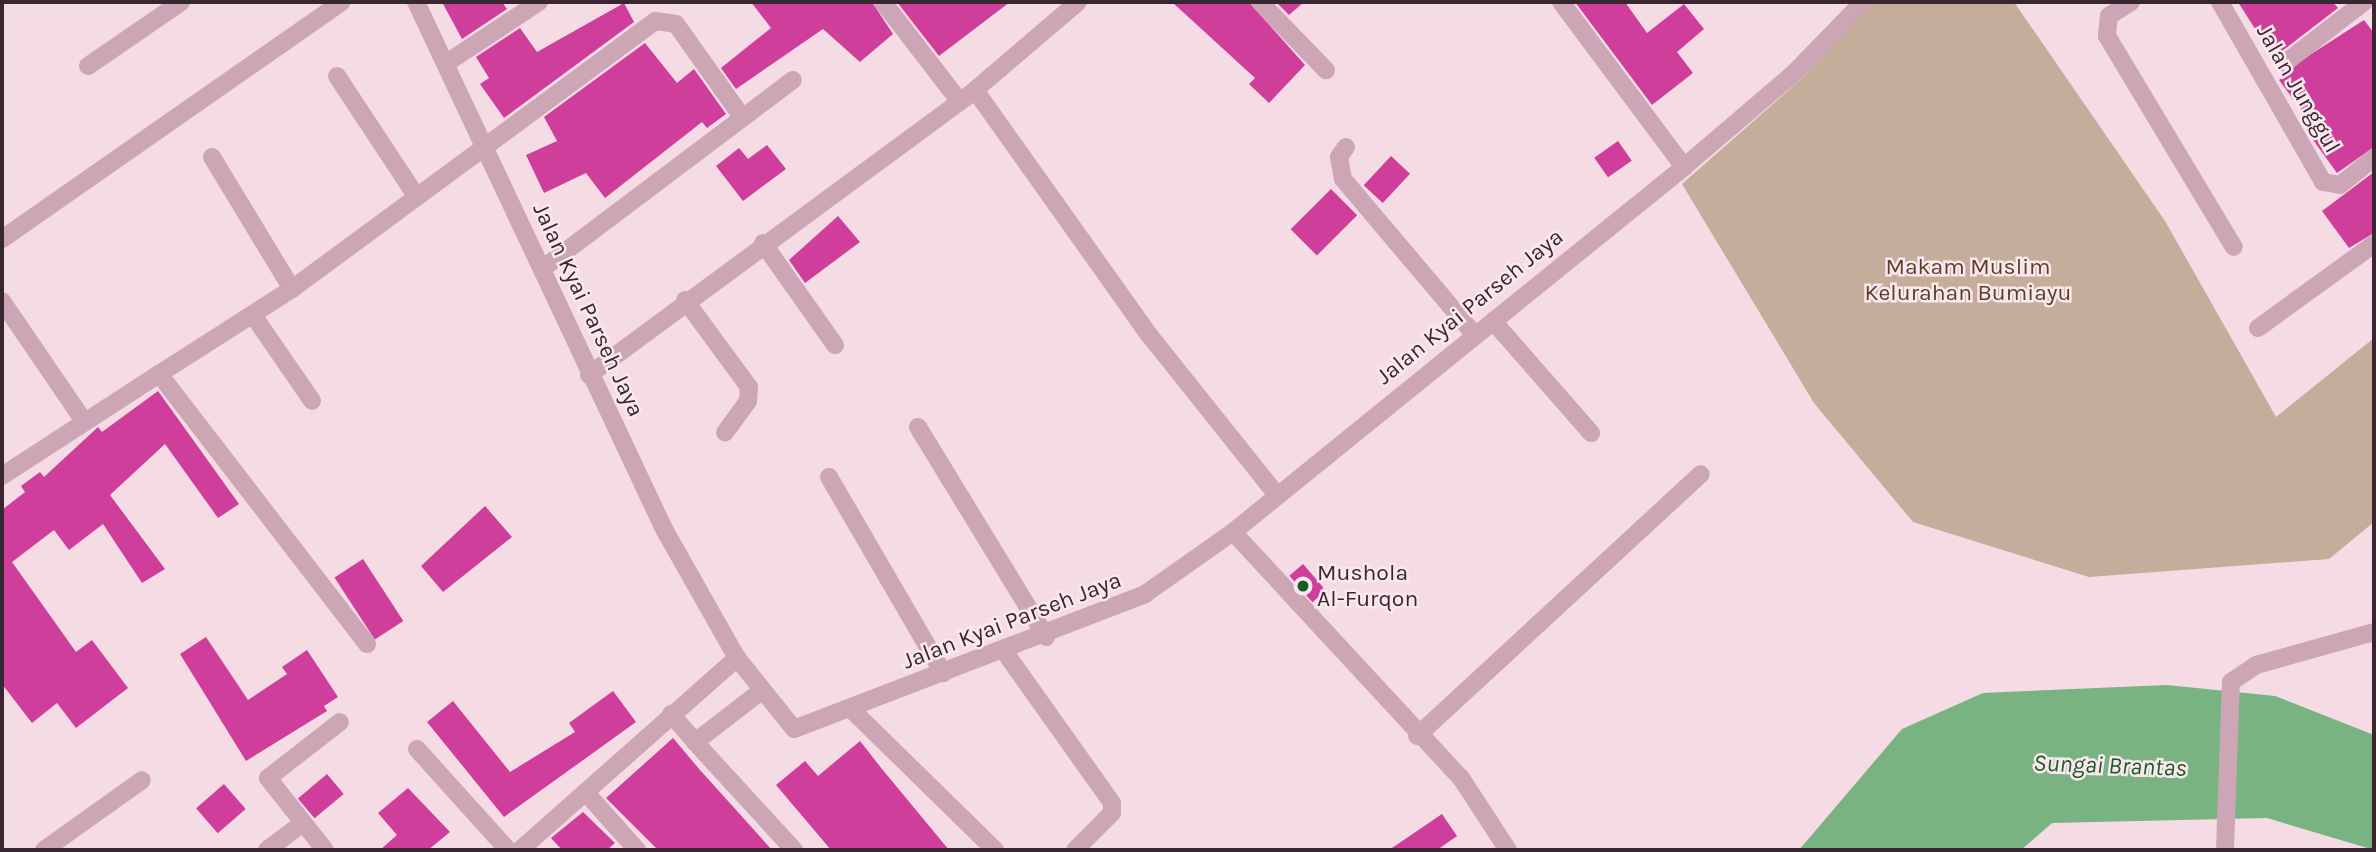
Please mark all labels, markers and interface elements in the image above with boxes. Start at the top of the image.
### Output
street label: Jalan Junggul [2250,20,2346,158]
street label: Jalan Kyai Parseh Jaya [526,199,650,421]
street label: Jalan Kyai Parseh Jaya [1371,223,1569,391]
park label: Makam Muslim Kelurahan Bumiayu [1865,253,2071,307]
place label: Mushola Al-Furqon [1317,559,1418,613]
street label: Jalan Kyai Parseh Jaya [899,566,1125,676]
marker: Mushola Al-Furqon [1295,578,1311,594]
water label: Sungai Brantas [2033,749,2187,783]

